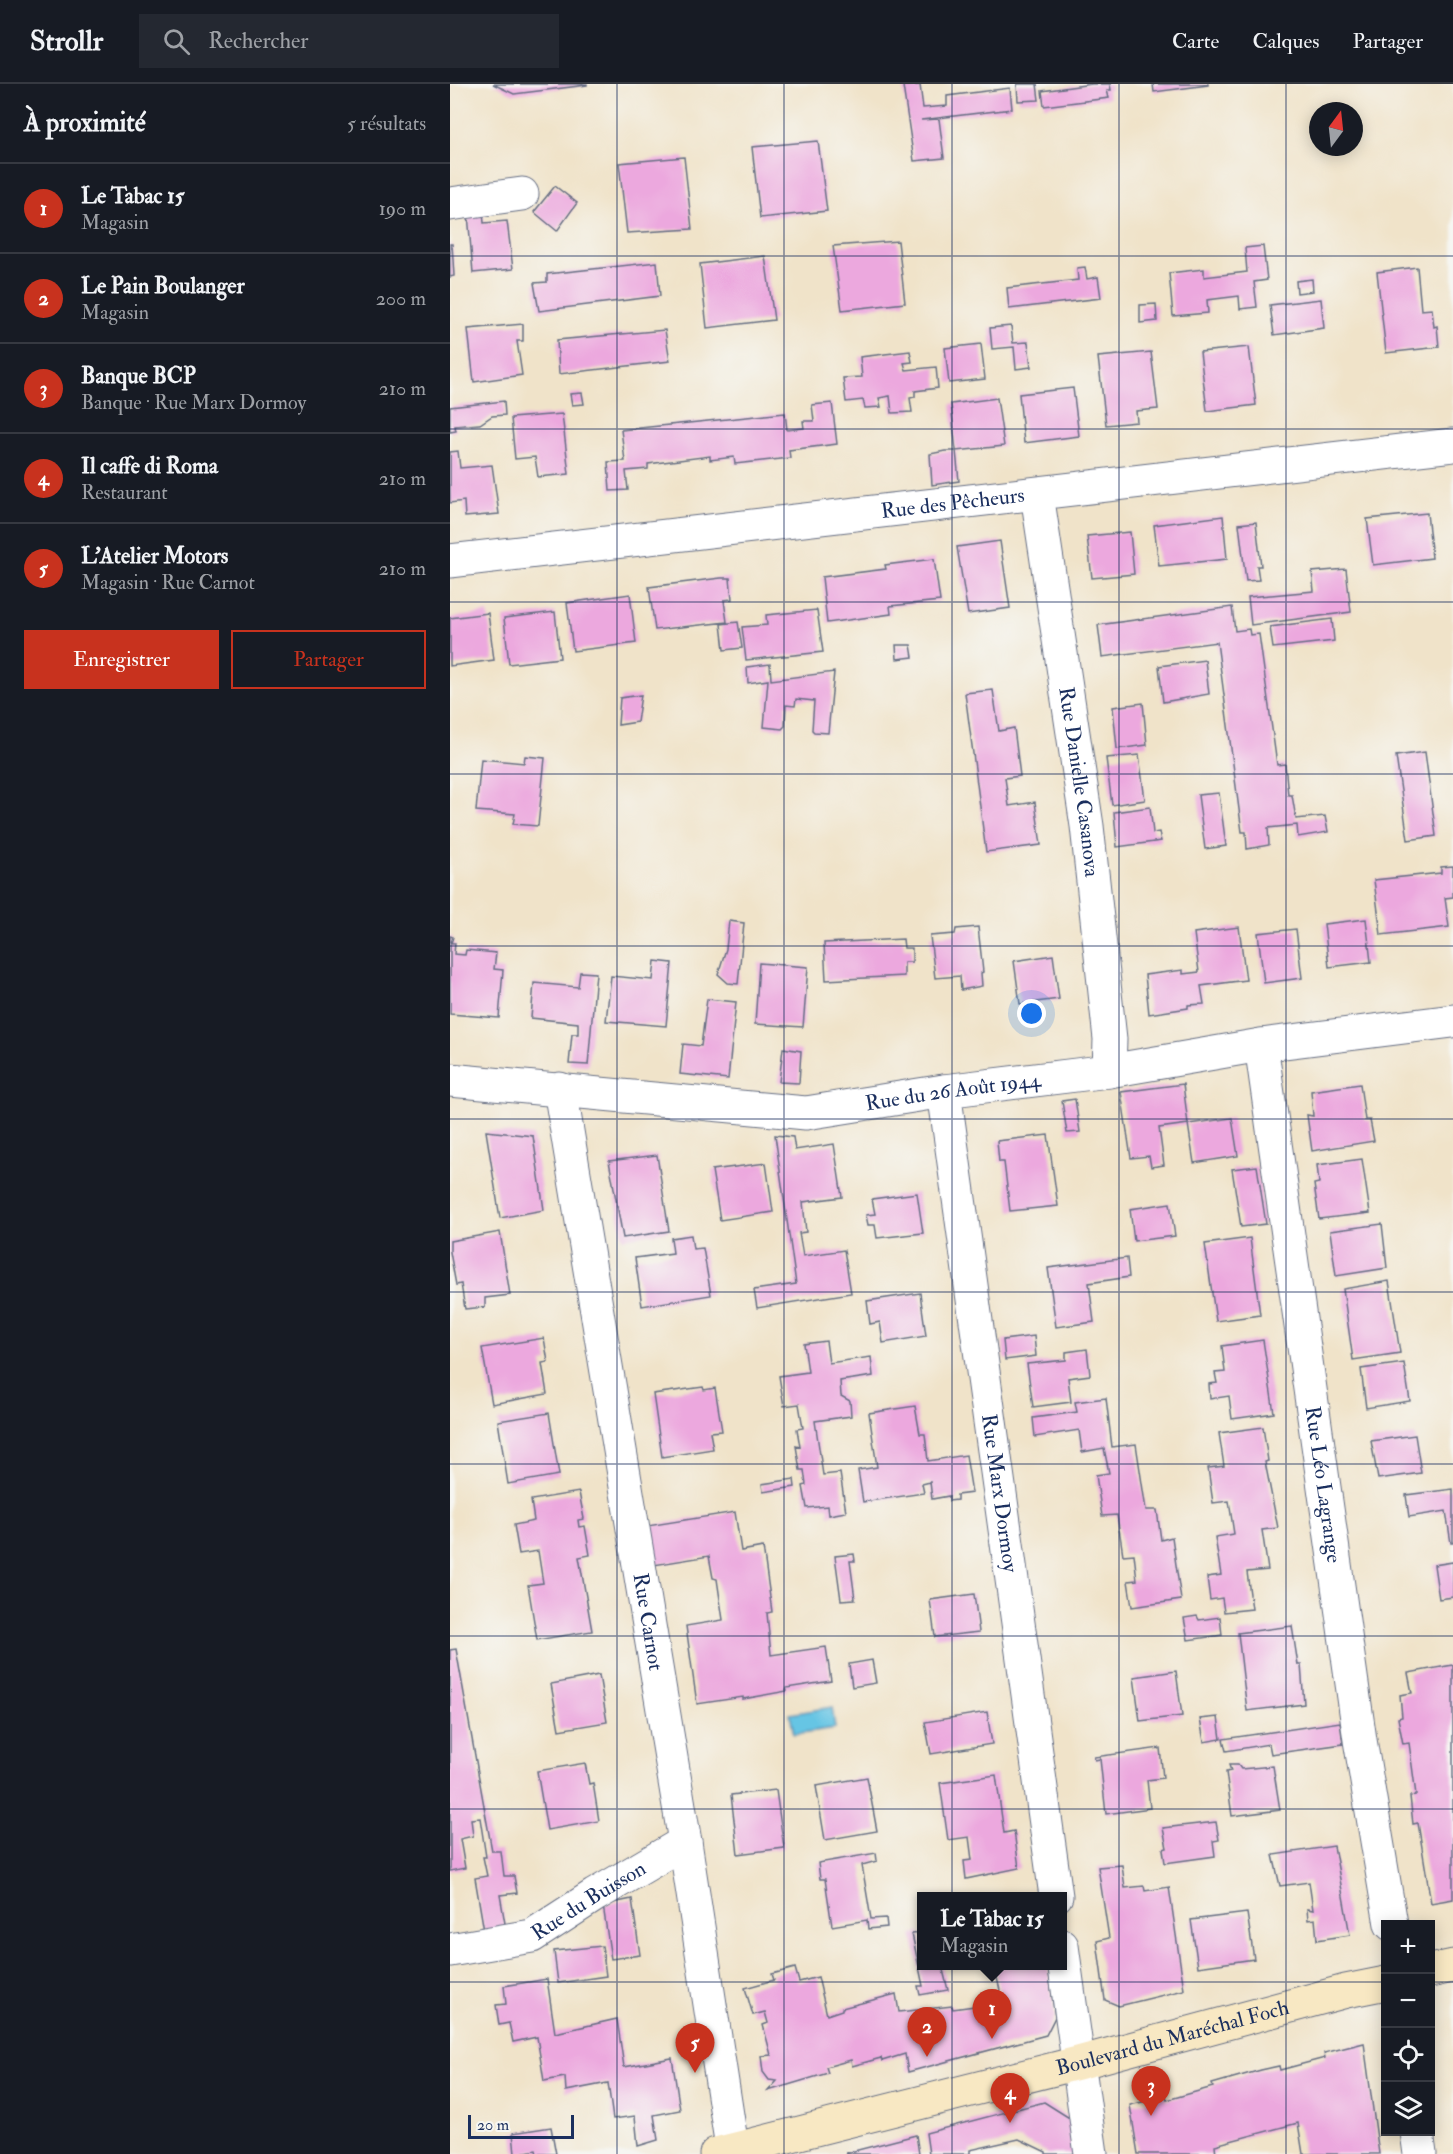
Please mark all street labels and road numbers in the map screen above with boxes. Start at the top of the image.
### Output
street label: Rue des Pêcheurs [879,481,1026,525]
street label: Rue Danielle Casanova [1053,685,1106,879]
street label: Rue du 26 Août 1944 [863,1066,1044,1117]
street label: Rue Léo Lagrange [1299,1404,1348,1565]
street label: Rue Marx Dormoy [976,1412,1024,1575]
street label: Rue Carnot [627,1571,670,1673]
street label: Rue du Buisson [526,1854,651,1946]
street label: Boulevard du Maréchal Foch [1053,1993,1292,2082]

